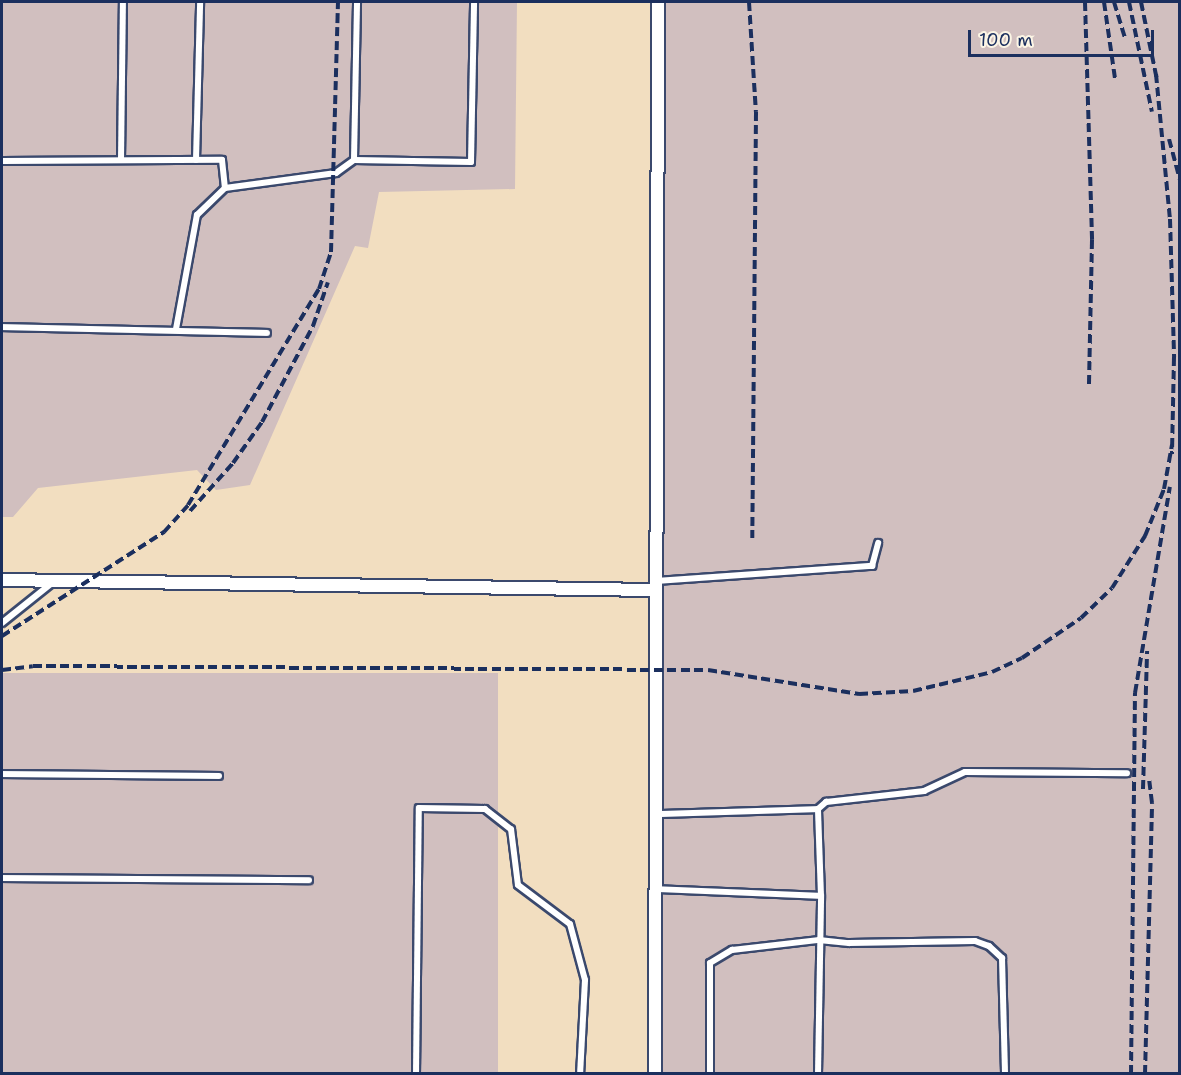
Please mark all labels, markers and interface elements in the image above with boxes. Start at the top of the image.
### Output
scale bar [971,18,1157,56]
text: 100 m [979,28,1033,52]

